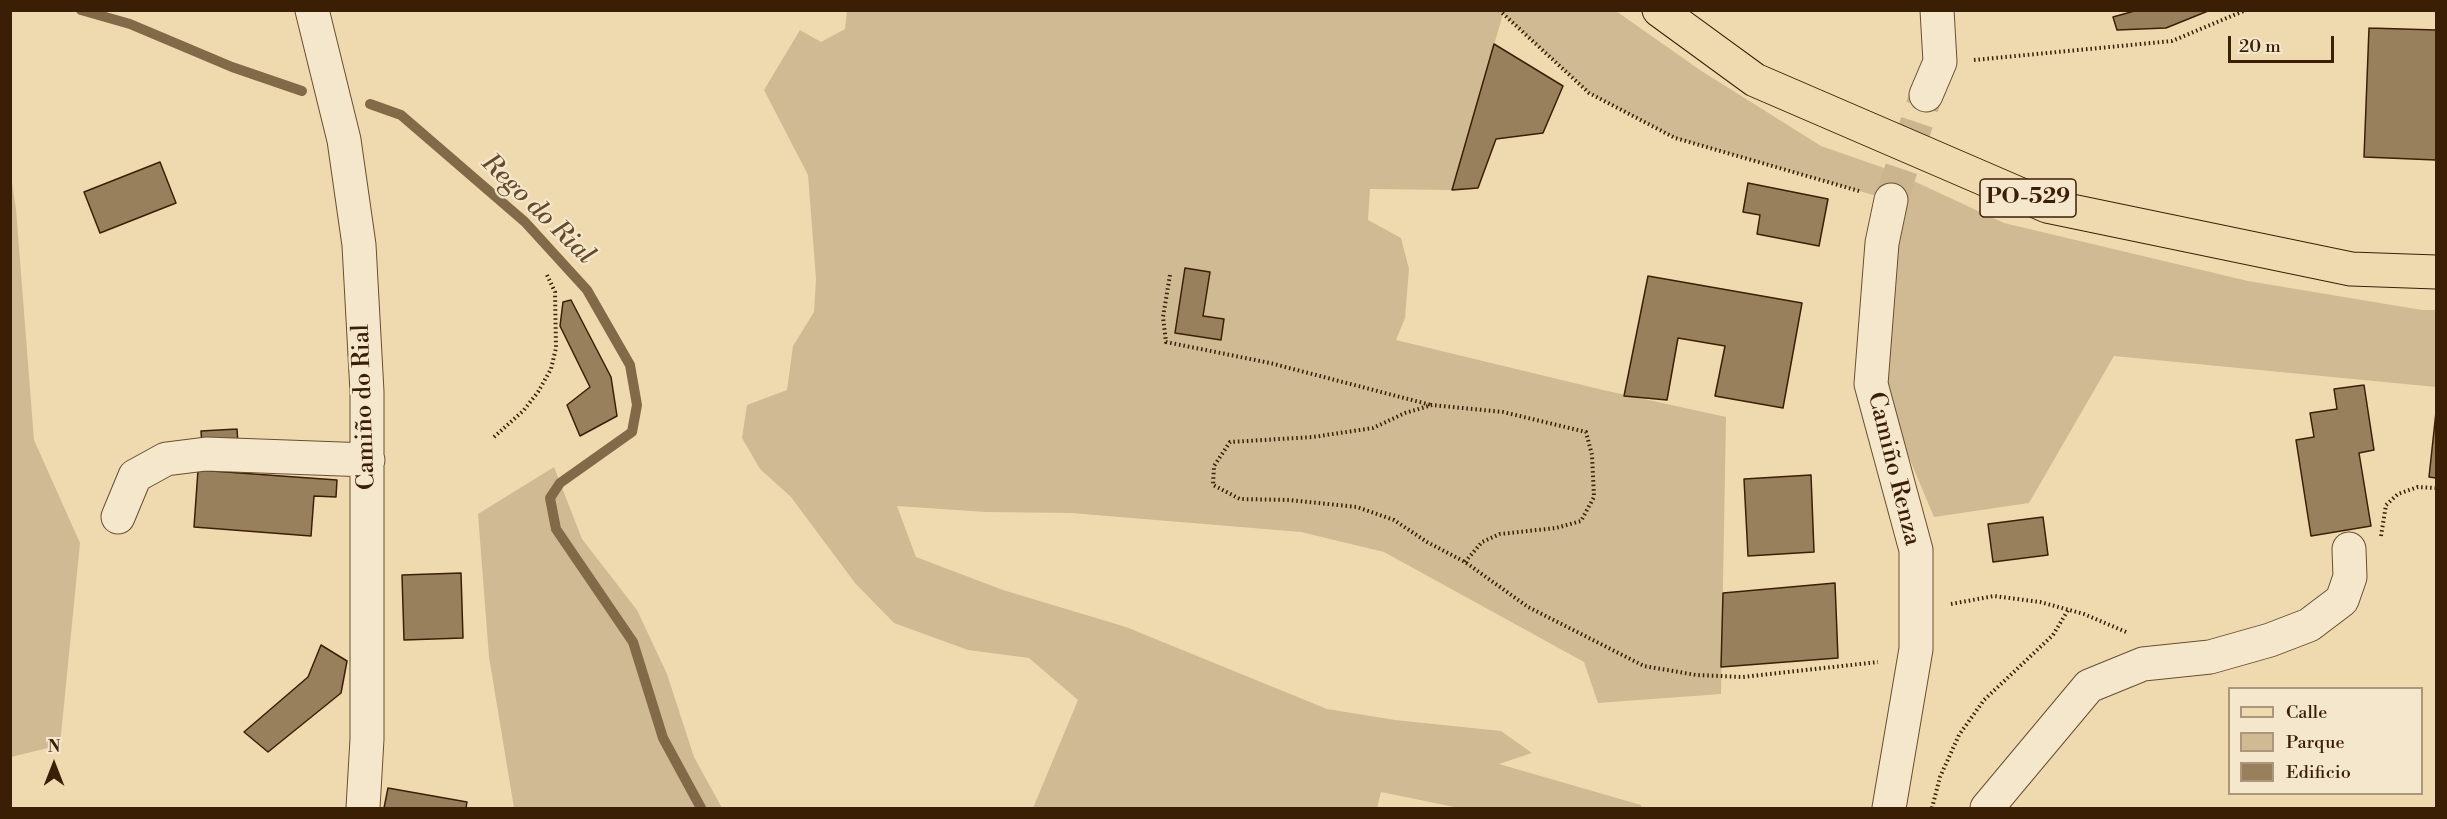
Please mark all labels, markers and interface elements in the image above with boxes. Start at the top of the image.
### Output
scale bar [2231,24,2338,62]
text: 20 m [2239,35,2281,58]
water label: Rego do Rial [474,148,600,272]
road number: PO-529 [1980,179,2076,217]
street label: Camiño do Rial [348,323,382,491]
street label: Camiño Renza [1860,389,1926,549]
legend [2228,687,2423,795]
text: Calle [2286,701,2327,724]
text: Parque [2286,731,2345,754]
north arrow [24,735,84,795]
text: N [48,737,60,757]
text: Edificio [2286,761,2351,784]

